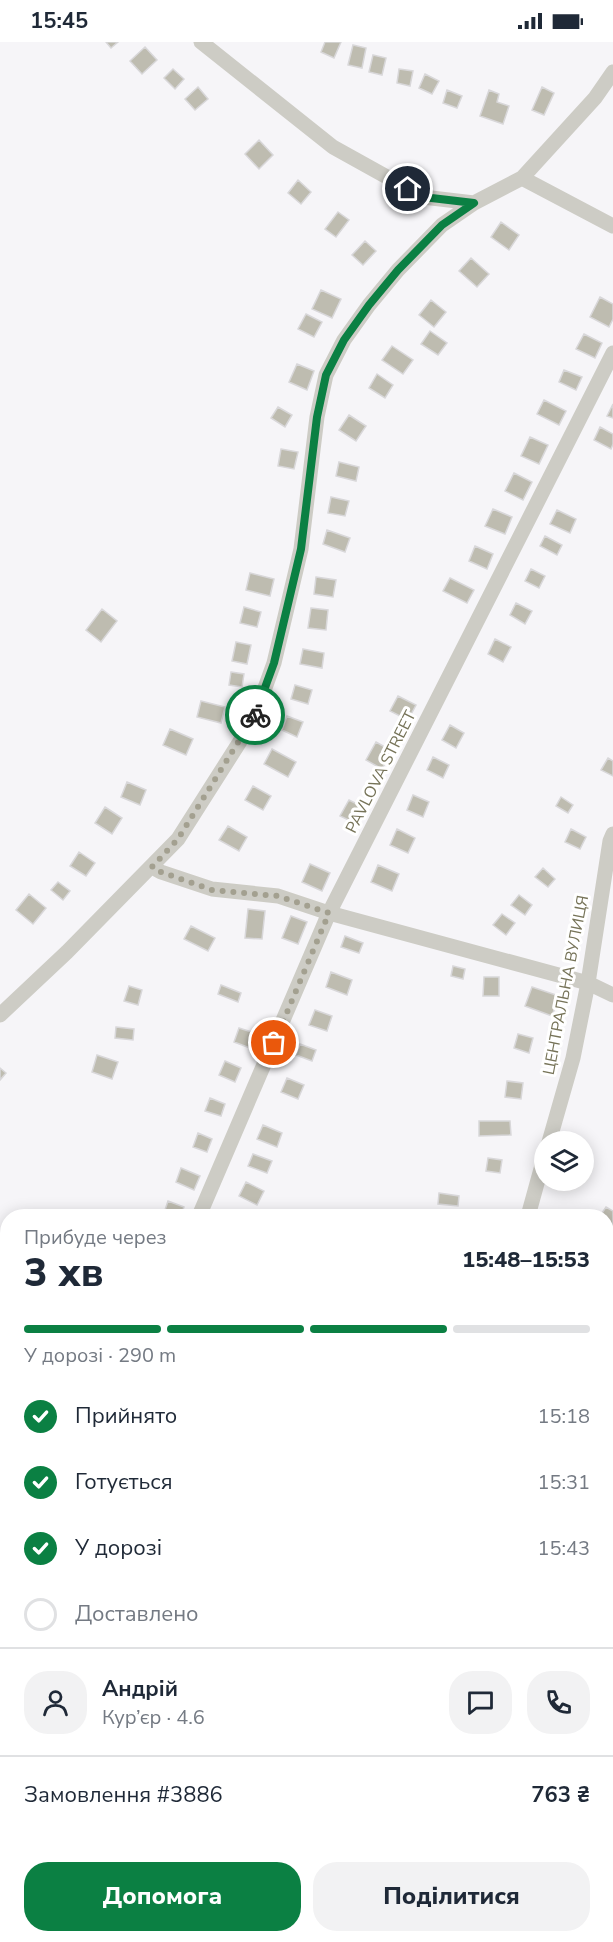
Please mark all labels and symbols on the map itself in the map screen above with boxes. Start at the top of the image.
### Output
pin [382,163,433,214]
courier [225,685,285,745]
street label: PAVLOVA STREET [341,707,422,837]
street label: ЦЕНТРАЛЬНА ВУЛИЦЯ [538,893,594,1077]
pin [248,1017,299,1068]

